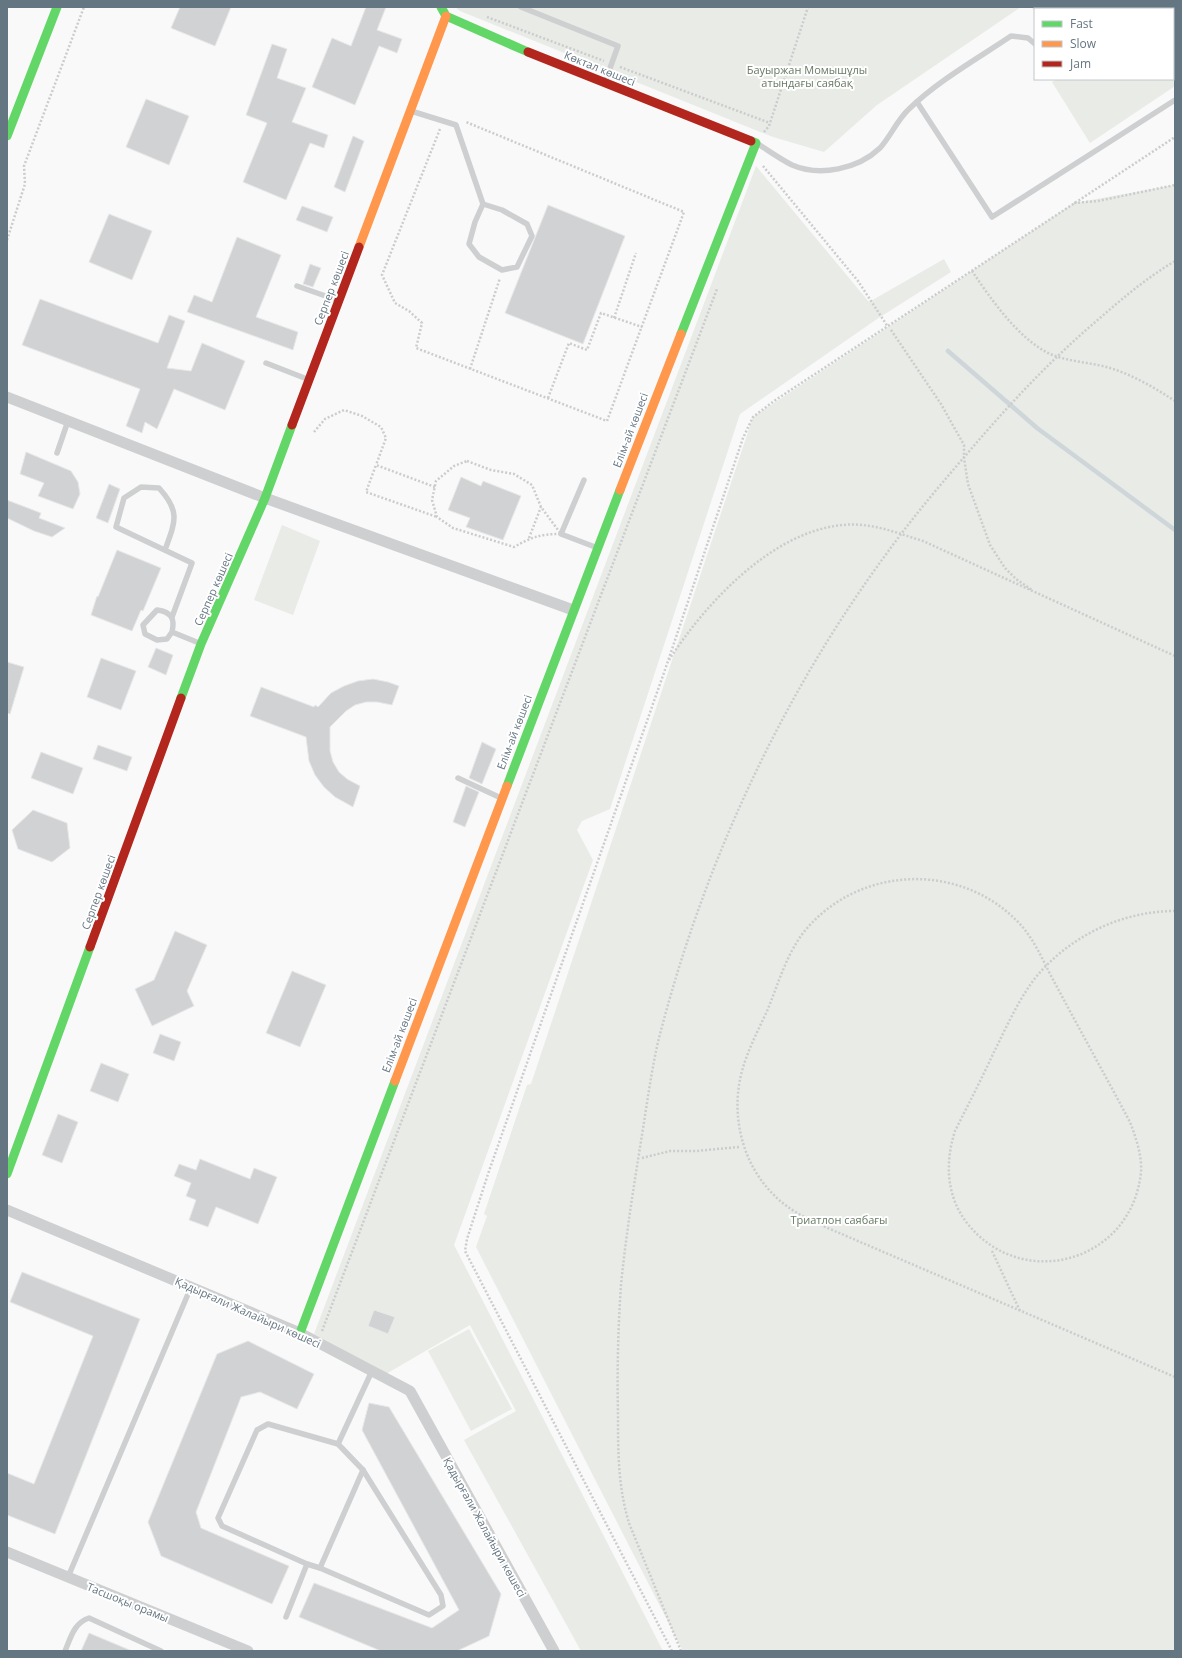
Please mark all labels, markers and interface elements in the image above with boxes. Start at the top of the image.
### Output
legend [1034,8,1174,80]
text: Fast [1070,15,1093,32]
text: Slow [1070,35,1097,52]
street label: Көктал көшесі [562,47,638,89]
text: Jam [1069,55,1091,72]
park label: Бауыржан Момышұлы атындағы саябақ [747,62,867,90]
street label: Серпер көшесі [310,249,352,327]
street label: Елім-ай көшесі [609,390,651,470]
street label: Серпер көшесі [190,550,236,628]
street label: Елім-ай көшесі [493,692,535,772]
street label: Серпер көшесі [77,852,119,932]
street label: Елім-ай көшесі [378,995,420,1075]
park label: Триатлон саябағы [790,1212,888,1227]
street label: Қадырғали Жалайыри көшесі [173,1273,323,1351]
street label: Қадырғали Жалайыри көшесі [440,1454,530,1600]
street label: Тасшоқы орамы [85,1579,171,1625]

